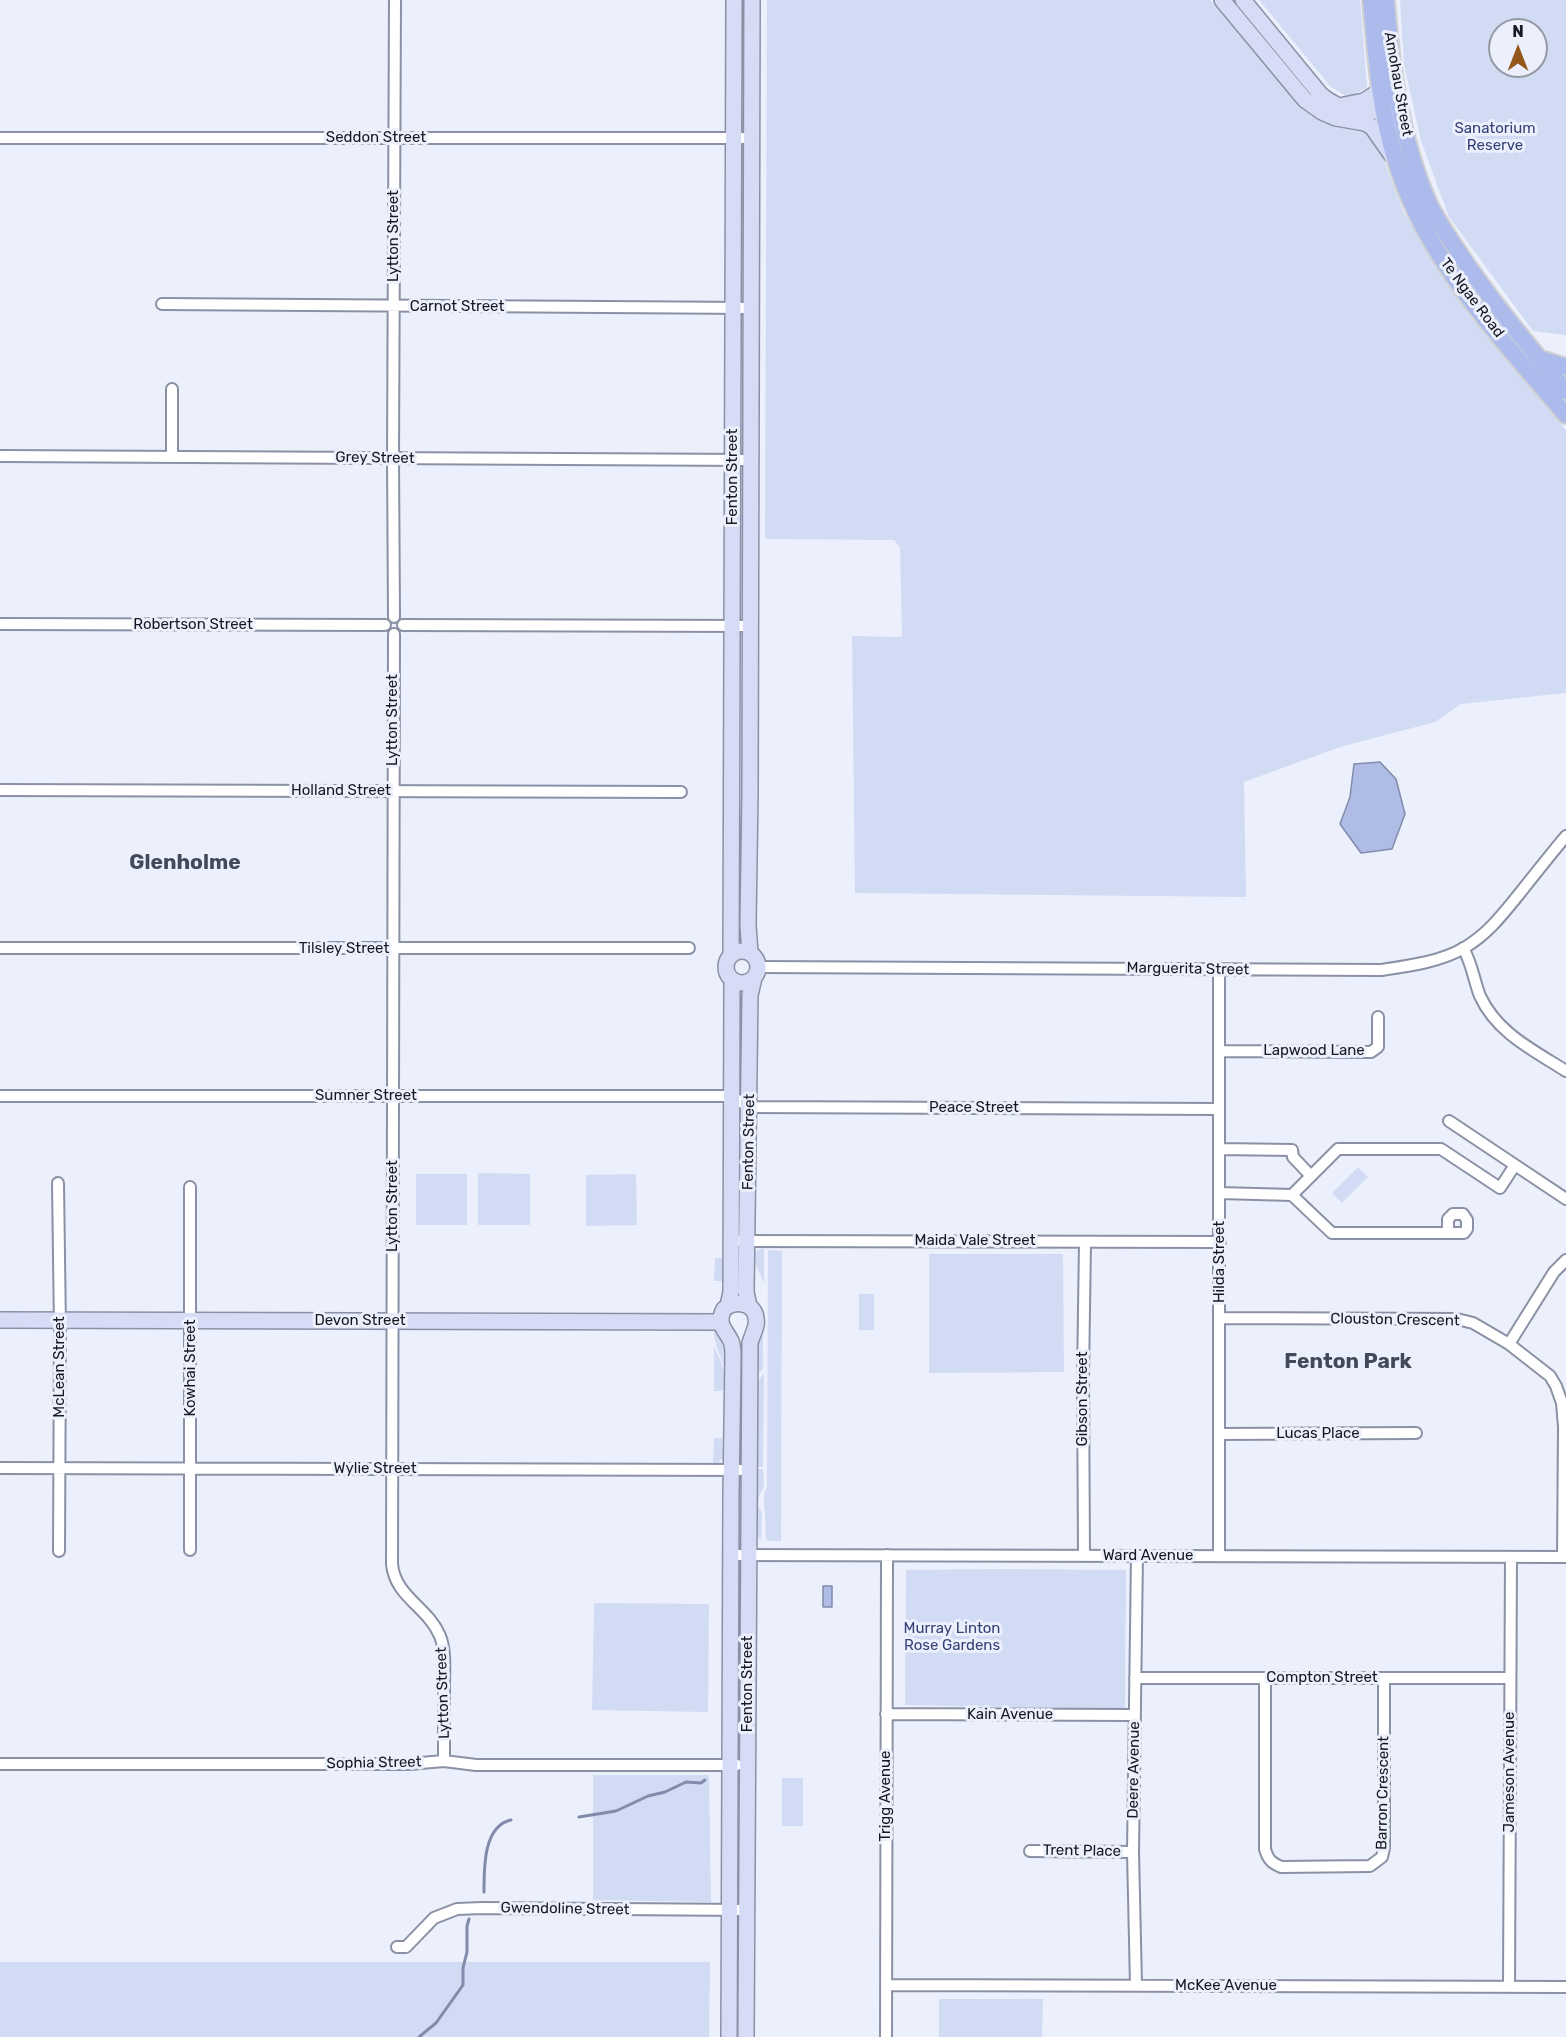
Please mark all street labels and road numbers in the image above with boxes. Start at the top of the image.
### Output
street label: Amohau Street [1380,30,1416,138]
street label: Seddon Street [326,129,426,147]
street label: Lytton Street [385,190,403,282]
street label: Te Ngae Road [1436,255,1508,341]
street label: Carnot Street [410,298,504,316]
street label: Fenton Street [724,429,742,525]
street label: Grey Street [335,448,415,468]
street label: Robertson Street [133,616,253,634]
street label: Lytton Street [384,674,402,766]
street label: Holland Street [291,782,391,800]
street label: Tilsley Street [299,940,389,958]
street label: Marguerita Street [1127,959,1249,979]
street label: Lapwood Lane [1263,1042,1365,1060]
street label: Sumner Street [315,1087,417,1105]
street label: Fenton Street [739,1094,759,1190]
street label: Peace Street [929,1099,1019,1117]
street label: Lytton Street [384,1160,402,1252]
street label: Hilda Street [1211,1221,1229,1303]
street label: Maida Vale Street [914,1232,1036,1250]
street label: Clouston Crescent [1330,1310,1460,1330]
street label: Devon Street [314,1312,406,1330]
street label: McLean Street [51,1316,69,1418]
street label: Kowhai Street [182,1319,200,1417]
street label: Gibson Street [1074,1351,1092,1447]
street label: Lucas Place [1276,1425,1360,1443]
street label: Wylie Street [333,1460,417,1478]
street label: Ward Avenue [1103,1547,1193,1565]
street label: Fenton Street [739,1636,757,1732]
street label: Lytton Street [432,1647,454,1739]
street label: Compton Street [1266,1669,1378,1687]
street label: Kain Avenue [967,1706,1053,1724]
street label: Jameson Avenue [1501,1711,1519,1833]
street label: Deere Avenue [1124,1721,1144,1819]
street label: Barron Crescent [1373,1736,1393,1850]
street label: Trigg Avenue [877,1751,895,1841]
street label: Sophia Street [326,1753,422,1773]
street label: Trent Place [1043,1841,1121,1861]
street label: Gwendoline Street [500,1899,630,1919]
street label: McKee Avenue [1175,1977,1277,1995]

